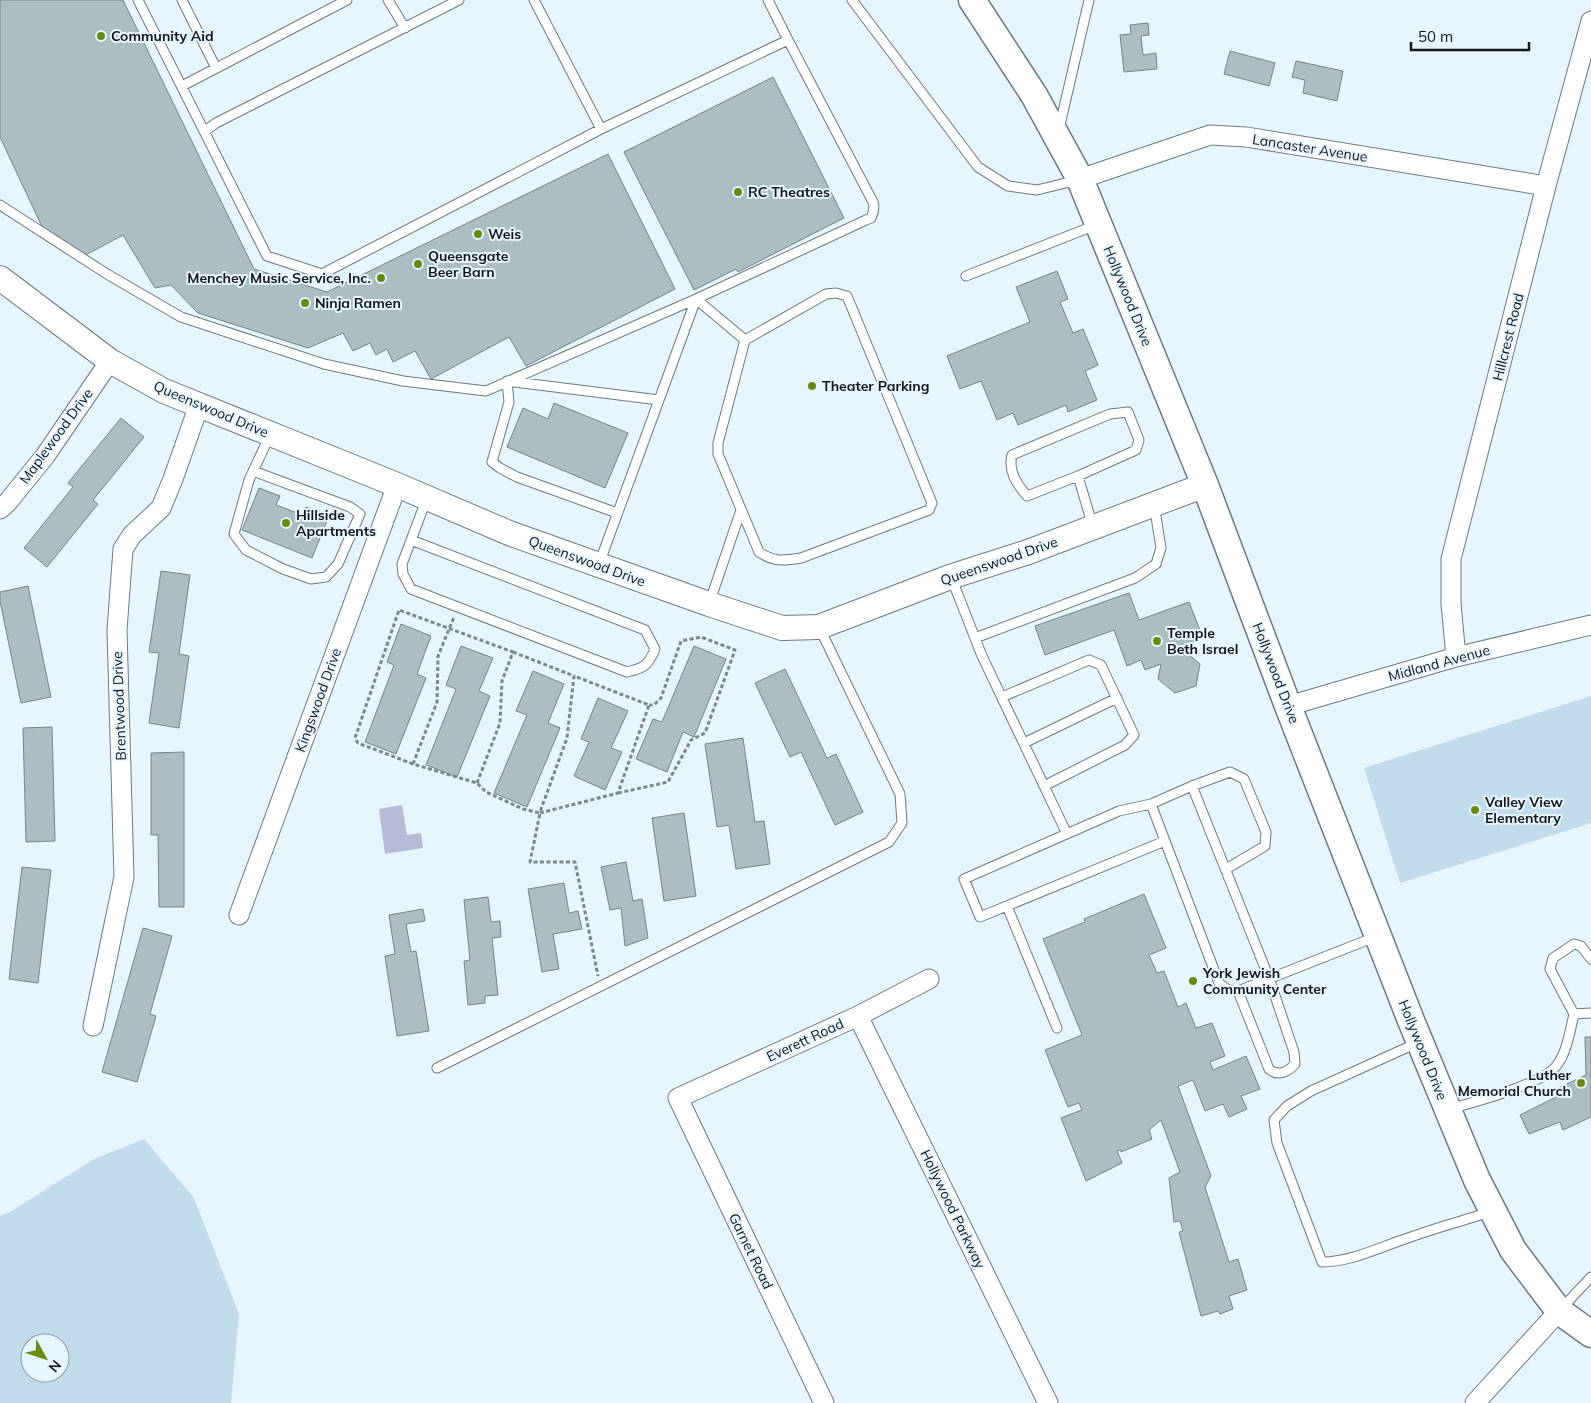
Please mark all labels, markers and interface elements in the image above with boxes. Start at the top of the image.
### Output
scale bar [1411,20,1528,52]
place label: Community Aid [111,27,214,45]
text: 50 m [1418,27,1453,46]
marker: Community Aid [95,30,107,42]
street label: Lancaster Avenue [1251,130,1369,166]
place label: RC Theatres [748,183,830,201]
marker: RC Theatres [732,186,744,198]
place label: Weis [488,225,521,243]
marker: Weis [472,228,484,240]
street label: Hollywood Drive [1100,243,1156,349]
place label: Queensgate Beer Barn [428,247,509,281]
marker: Queensgate Beer Barn [412,258,424,270]
place label: Menchey Music Service, Inc. [187,269,371,287]
marker: Menchey Music Service, Inc. [375,272,387,284]
street label: Hillcrest Road [1488,291,1528,383]
place label: Ninja Ramen [315,294,401,312]
marker: Ninja Ramen [299,297,311,309]
street label: Queenswood Drive [151,377,271,441]
place label: Theater Parking [822,377,929,395]
marker: Theater Parking [806,380,818,392]
street label: Maplewood Drive [15,385,97,487]
place label: Hillside Apartments [296,506,376,540]
marker: Hillside Apartments [280,517,292,529]
street label: Queenswood Drive [526,531,648,591]
street label: Queenswood Drive [938,532,1060,590]
street label: Hollywood Drive [1248,620,1304,726]
place label: Temple Beth Israel [1167,624,1238,658]
marker: Temple Beth Israel [1151,635,1163,647]
street label: Midland Avenue [1386,641,1492,685]
street label: Kingswood Drive [291,645,345,755]
street label: Brentwood Drive [108,651,130,761]
place label: Valley View Elementary [1484,793,1564,827]
marker: Valley View Elementary [1469,804,1481,816]
place label: York Jewish Community Center [1202,964,1327,998]
marker: York Jewish Community Center [1187,975,1199,987]
street label: Hollywood Drive [1395,997,1451,1103]
street label: Everett Road [763,1014,847,1066]
place label: Luther Memorial Church [1458,1066,1571,1100]
marker: Luther Memorial Church [1575,1077,1587,1089]
street label: Hollywood Parkway [916,1147,990,1272]
street label: Garnet Road [725,1210,777,1292]
north arrow [20,1333,70,1383]
text: N [45,1357,65,1376]

